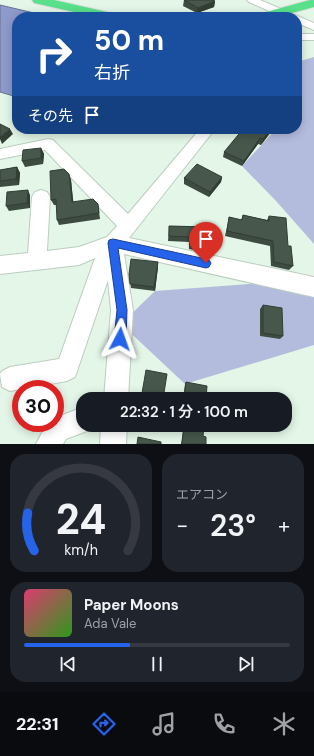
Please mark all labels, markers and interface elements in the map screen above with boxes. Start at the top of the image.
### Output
text: 50 m [94,22,164,59]
icon: right [28,28,80,80]
text: 右折 [94,61,130,85]
icon: arrive [81,104,103,126]
text: その先 [28,106,73,126]
pin [189,222,223,263]
icon: arrive [195,228,217,250]
position arrow [99,318,141,360]
speed limit sign: 30 [12,380,64,432]
text: 22:32 · 1 分 · 100 m [120,402,248,422]
text: エアコン [176,486,228,503]
text: 24 [56,493,106,547]
text: 23° [210,506,256,545]
text: − [176,511,188,540]
text: + [278,511,290,540]
text: km/h [64,541,98,559]
text: Paper Moons [84,595,179,615]
text: Ada Vale [84,615,136,632]
icon: previous [57,653,79,675]
icon: pause [146,653,168,675]
icon: next [235,653,257,675]
icon: directions [90,710,118,738]
icon: music [150,710,178,738]
icon: phone [210,710,238,738]
icon: climate [270,710,298,738]
text: 22:31 [16,712,59,736]

